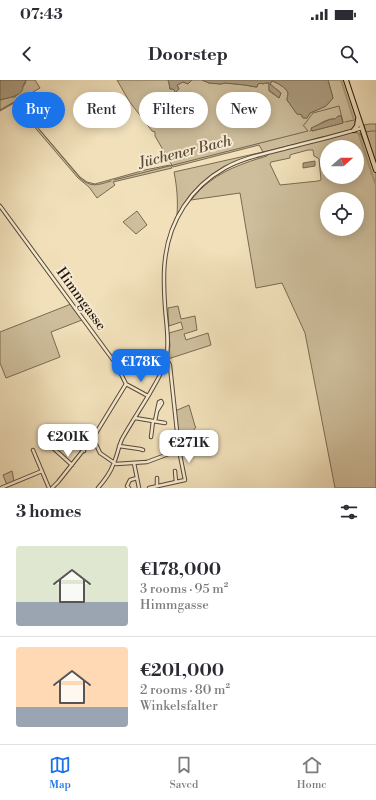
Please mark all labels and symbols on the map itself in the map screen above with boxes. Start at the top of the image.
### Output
water label: Jüchener Bach [135,131,234,173]
north arrow [320,140,364,184]
street label: Himmgasse [52,264,110,334]
pin: €178K [113,349,169,383]
pin: €201K [40,424,96,458]
pin: €271K [161,430,217,464]

